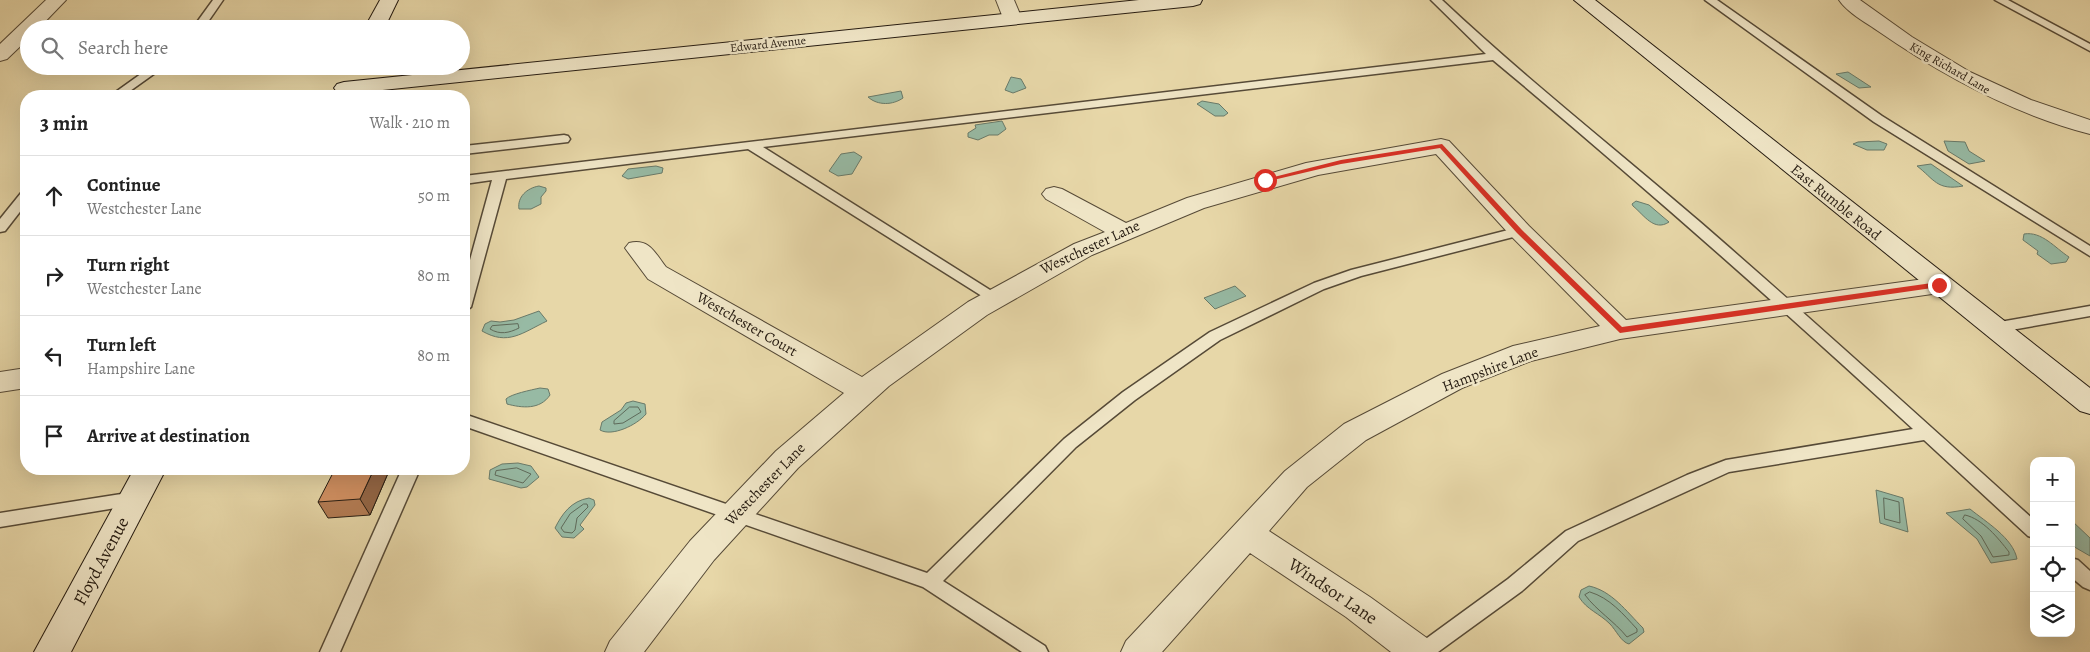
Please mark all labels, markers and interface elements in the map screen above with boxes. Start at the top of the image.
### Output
search box [20,20,470,75]
street label: Edward Avenue [729,32,807,56]
icon: search [38,34,66,62]
text: Search here [78,35,168,61]
street label: King Richard Lane [1907,38,1993,98]
text: 3 min [40,109,88,137]
text: Walk · 210 m [369,112,450,134]
street label: East Rumble Road [1787,159,1886,245]
route start [1254,169,1277,192]
text: Continue [87,172,161,198]
icon: ahead [40,182,68,210]
text: 50 m [418,185,450,207]
text: Westchester Lane [87,198,202,220]
street label: Westchester Lane [1036,215,1143,279]
text: Turn right [87,252,169,278]
icon: right [40,262,68,290]
text: 80 m [417,265,450,287]
route end [1928,274,1951,297]
text: Westchester Lane [87,278,202,300]
street label: Westchester Court [692,286,801,361]
text: Turn left [87,332,156,358]
street label: Hampshire Lane [1439,341,1541,397]
icon: left [40,342,68,370]
text: 80 m [417,345,450,367]
text: Hampshire Lane [87,358,195,380]
icon: arrive [40,422,68,450]
text: Arrive at destination [87,423,250,449]
street label: Westchester Lane [720,438,810,530]
map controls [2030,457,2075,637]
button: + [2030,457,2075,502]
button: − [2030,502,2075,547]
street label: Floyd Avenue [68,513,134,609]
button: locate [2030,547,2075,592]
street label: Windsor Lane [1283,552,1382,630]
button: layers [2030,592,2075,637]

